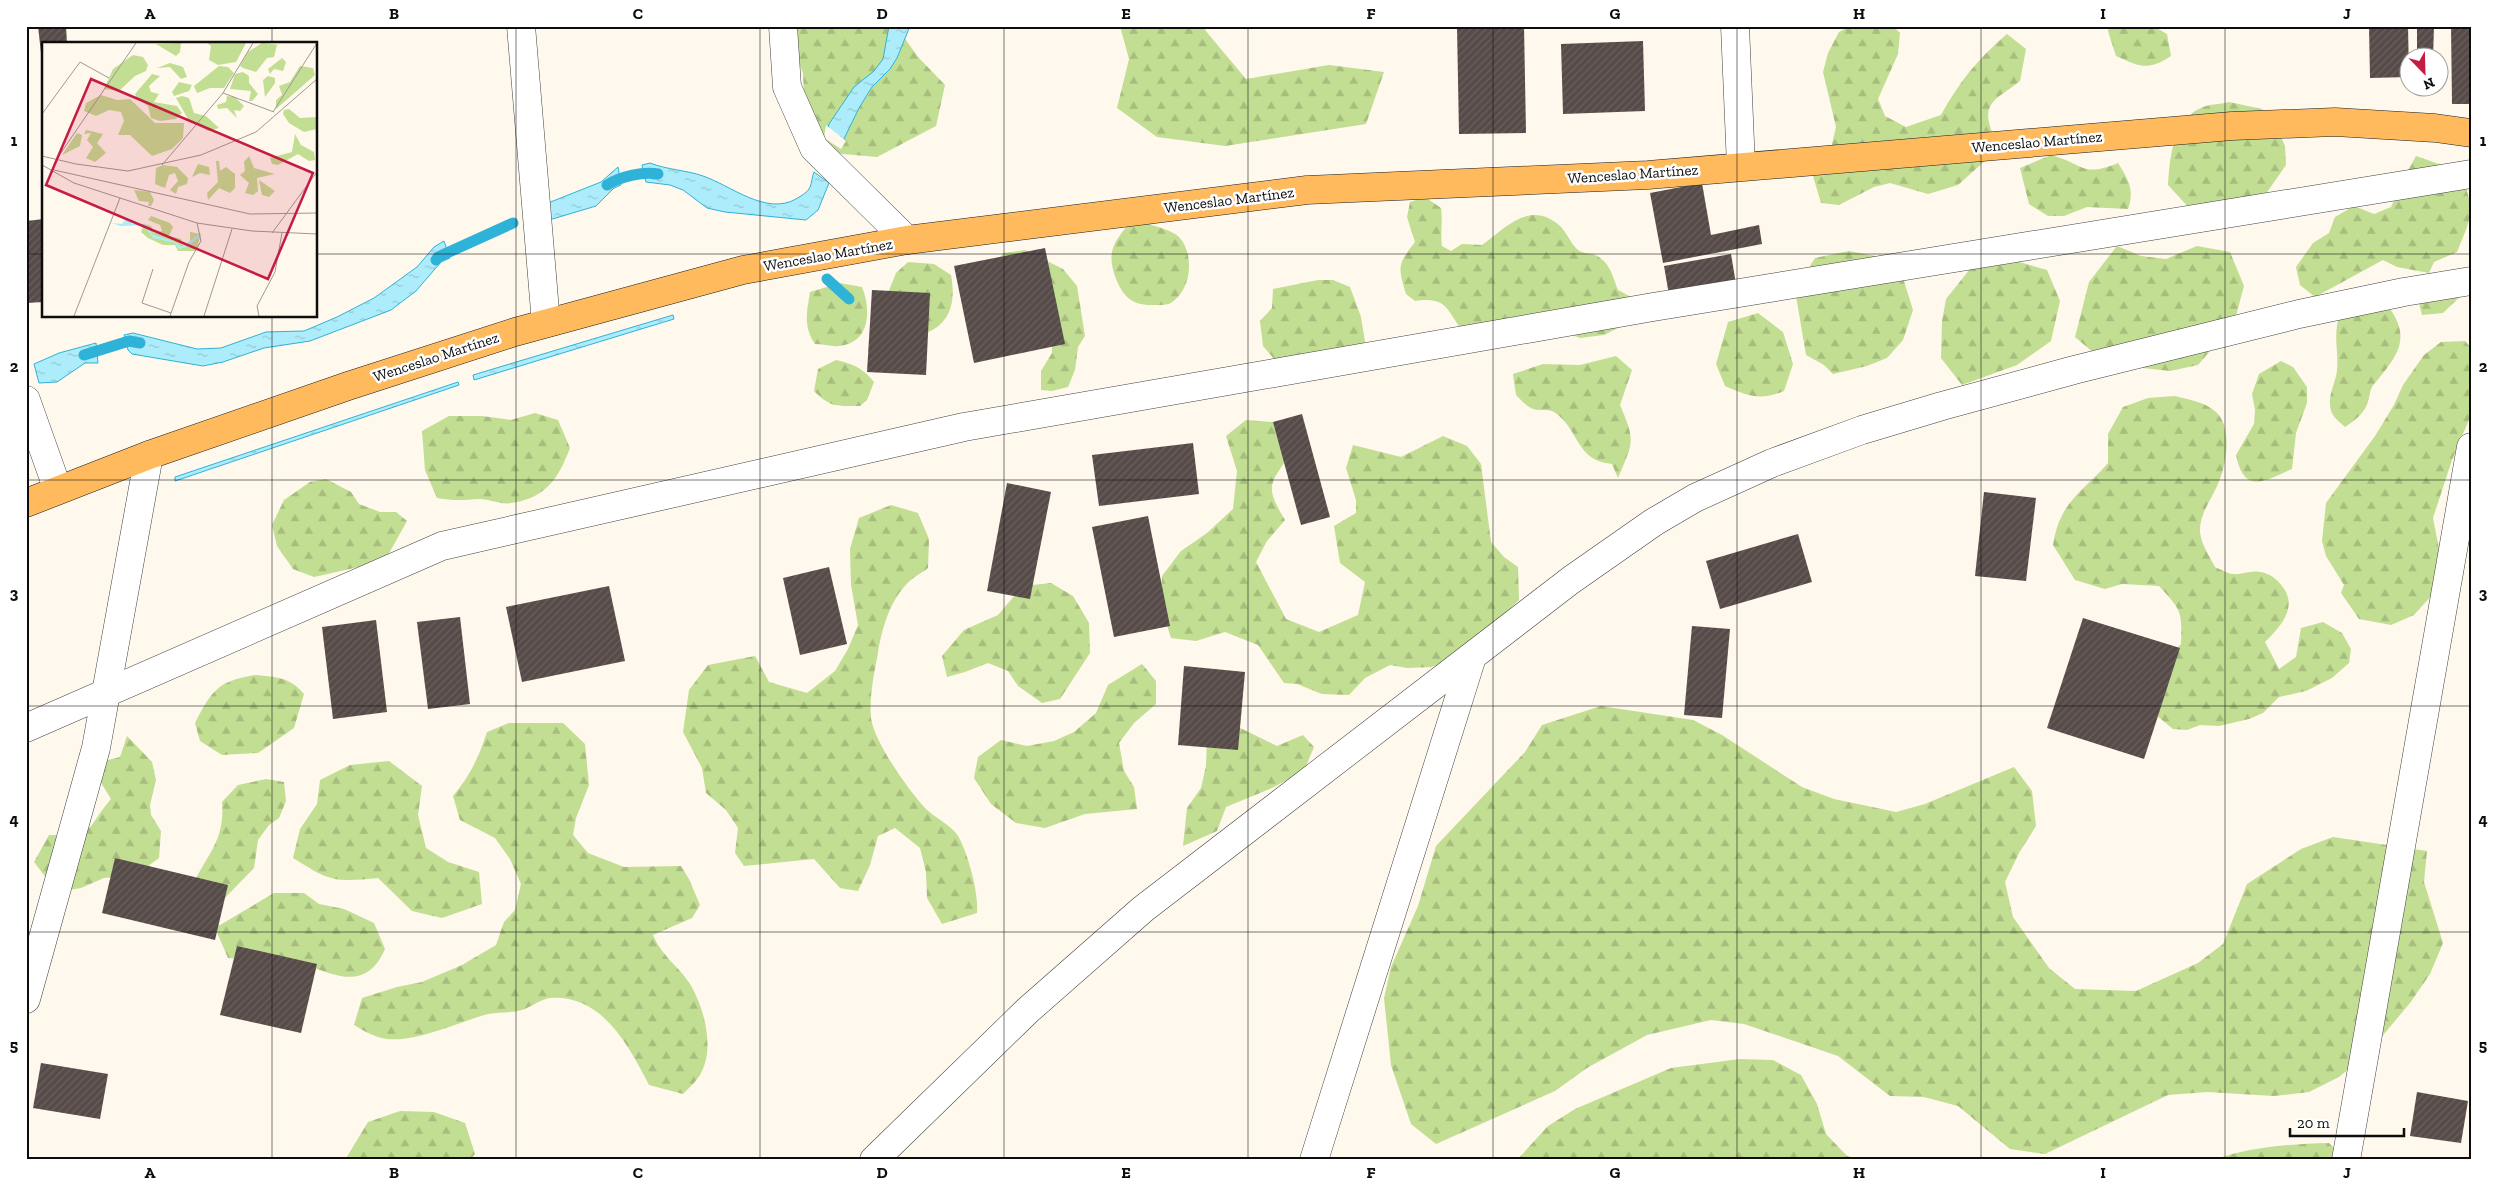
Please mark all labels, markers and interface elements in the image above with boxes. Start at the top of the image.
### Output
text: A [145,4,156,23]
text: B [389,4,399,23]
text: C [633,4,643,23]
text: D [876,4,888,23]
text: E [1121,4,1131,23]
text: F [1366,4,1376,23]
text: G [1610,4,1621,23]
text: H [1853,4,1865,23]
text: I [2100,4,2106,23]
text: J [2343,4,2351,23]
inset map [42,42,318,318]
north arrow [2400,48,2450,98]
text: N [2420,74,2437,94]
street label: Wenceslao Martínez [1971,127,2103,157]
text: 1 [11,131,18,150]
text: 1 [2480,131,2487,150]
street label: Wenceslao Martínez [1567,160,1699,188]
street label: Wenceslao Martínez [1163,183,1295,217]
street label: Wenceslao Martínez [762,235,894,275]
street label: Wenceslao Martínez [371,328,501,386]
text: 2 [10,357,19,376]
text: 2 [2479,357,2488,376]
text: 3 [10,584,19,603]
text: 3 [2479,584,2488,603]
text: 4 [9,810,19,829]
text: 4 [2478,810,2488,829]
text: 5 [10,1036,18,1055]
text: 5 [2479,1036,2487,1055]
scale bar [2290,1106,2403,1138]
text: 20 m [2297,1114,2330,1132]
text: A [145,1163,156,1182]
text: B [389,1163,399,1182]
text: C [633,1163,643,1182]
text: D [876,1163,888,1182]
text: E [1121,1163,1131,1182]
text: F [1366,1163,1376,1182]
text: G [1610,1163,1621,1182]
text: H [1853,1163,1865,1182]
text: I [2100,1163,2106,1182]
text: J [2343,1163,2351,1182]

